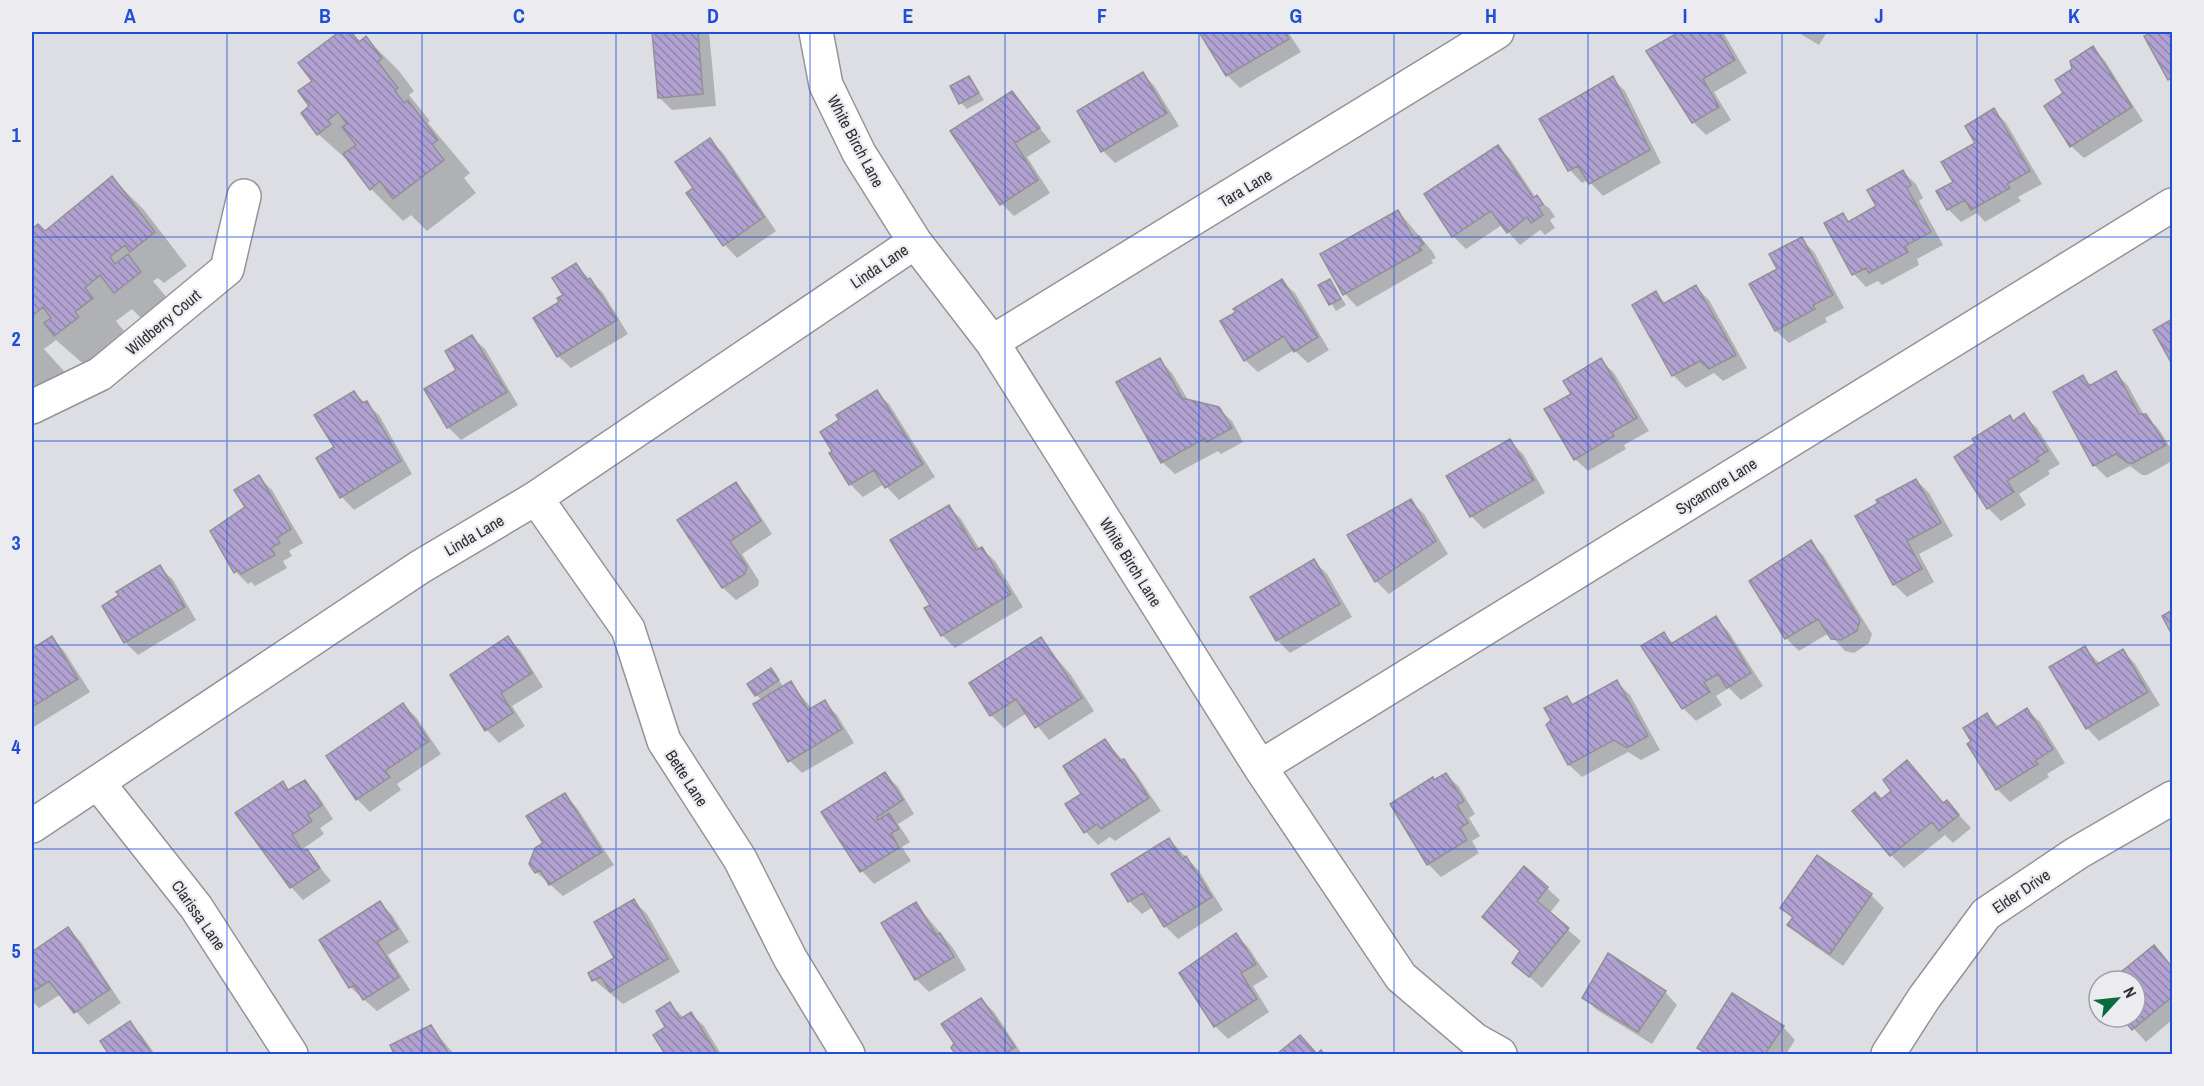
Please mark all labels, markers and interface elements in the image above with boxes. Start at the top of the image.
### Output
text: A [124,2,136,29]
text: B [319,2,331,29]
text: C [513,2,525,29]
text: D [707,2,719,29]
text: E [903,2,914,29]
text: F [1097,2,1107,29]
text: G [1290,2,1302,29]
text: H [1485,2,1497,29]
text: I [1683,2,1687,29]
text: J [1874,2,1884,29]
text: K [2068,2,2080,29]
street label: White Birch Lane [822,91,890,191]
text: 1 [11,121,21,148]
street label: Tara Lane [1214,163,1276,213]
street label: Linda Lane [846,239,912,293]
street label: Wildberry Court [121,284,206,360]
text: 2 [11,325,21,352]
street label: Sycamore Lane [1671,452,1761,520]
street label: Linda Lane [440,509,508,561]
street label: White Birch Lane [1095,513,1167,611]
text: 3 [11,529,21,556]
text: 4 [11,733,21,760]
street label: Bette Lane [660,745,714,811]
street label: Elder Drive [1988,864,2054,918]
street label: Clarissa Lane [167,876,231,954]
text: 5 [11,937,21,964]
north arrow [2087,969,2147,1029]
text: N [2118,983,2142,1001]

